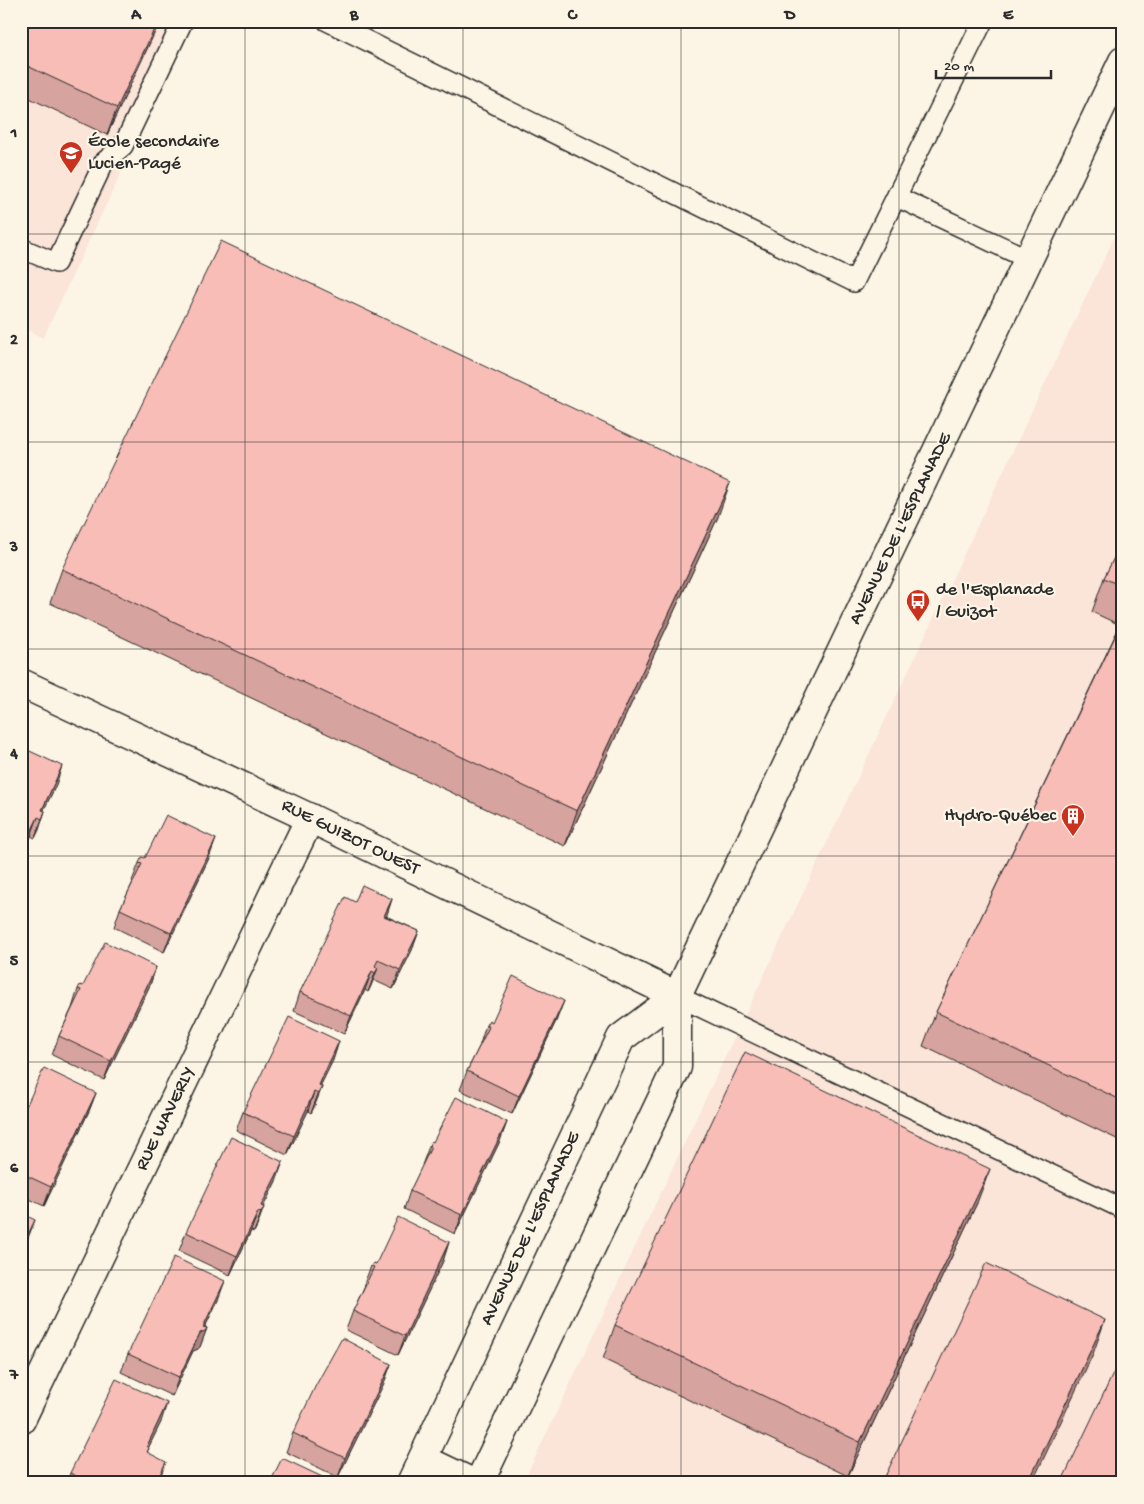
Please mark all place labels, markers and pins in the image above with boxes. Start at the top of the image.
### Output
place label: École secondaire Lucien-Pagé [88,131,219,176]
school or university icon: École secondaire Lucien-Pagé [58,140,84,174]
place label: de l'Esplanade / Guizot [936,579,1054,624]
bus stop icon: de l'Esplanade / Guizot [905,588,931,622]
building icon: Hydro-Québec [1060,803,1086,837]
place label: Hydro-Québec [944,805,1057,828]

